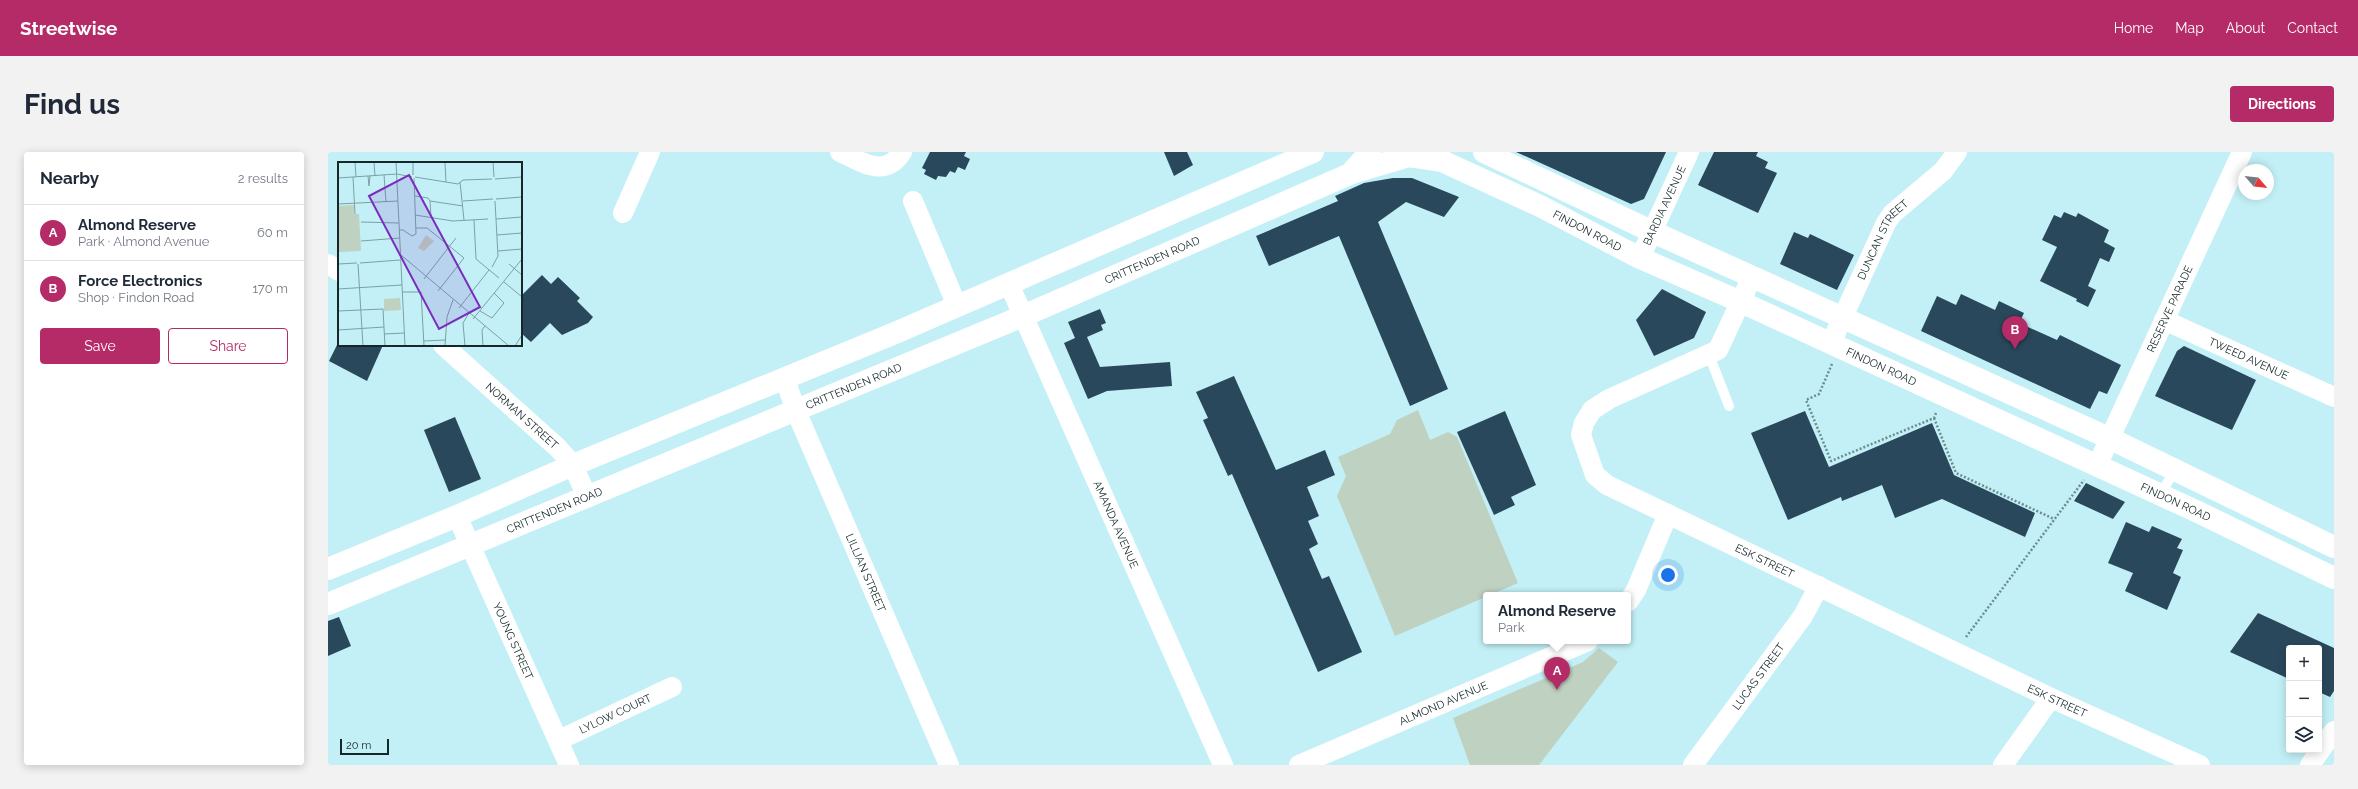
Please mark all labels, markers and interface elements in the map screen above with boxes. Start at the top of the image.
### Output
text: Streetwise [20,17,117,39]
text: Home [2114,20,2153,36]
text: Map [2175,20,2204,36]
text: About [2226,20,2265,36]
text: Contact [2287,20,2338,36]
button: Directions [2230,86,2334,122]
text: Find us [24,88,120,121]
inset map [338,162,522,346]
street label: BARDIA AVENUE [1641,163,1689,248]
north arrow [2238,164,2274,200]
text: Nearby [40,168,99,188]
text: 2 results [238,171,288,186]
street label: DUNCAN STREET [1855,197,1911,282]
street label: FINDON ROAD [1551,208,1624,254]
text: Almond Reserve [78,216,196,234]
text: A [49,225,57,240]
text: 60 m [257,225,288,240]
text: Park · Almond Avenue [78,234,209,249]
street label: CRITTENDEN ROAD [1103,234,1202,287]
street label: RESERVE PARADE [2144,263,2196,355]
text: Force Electronics [78,272,202,290]
text: B [49,281,57,296]
text: 170 m [252,281,288,296]
text: Shop · Findon Road [78,290,194,305]
pin: B [2002,316,2028,349]
button: Save [40,328,160,364]
button: Share [168,328,288,364]
street label: TWEED AVENUE [2206,335,2291,383]
street label: FINDON ROAD [1844,345,1918,389]
street label: CRITTENDEN ROAD [804,361,904,412]
street label: NORMAN STREET [483,380,561,452]
street label: AMANDA AVENUE [1090,479,1141,571]
street label: FINDON ROAD [2138,481,2213,524]
street label: CRITTENDEN ROAD [505,485,604,536]
street label: LILLIAN STREET [843,532,888,614]
street label: ESK STREET [1733,542,1796,581]
your location [1658,565,1678,585]
popup [1483,592,1631,644]
street label: YOUNG STREET [490,601,536,682]
text: Almond Reserve [1498,602,1616,620]
text: Park [1498,620,1525,635]
street label: LUCAS STREET [1730,641,1788,713]
map controls [2286,645,2322,753]
button: + [2286,645,2322,681]
pin: A [1544,657,1570,690]
street label: ALMOND AVENUE [1397,679,1490,728]
button: − [2286,681,2322,717]
street label: ESK STREET [2025,682,2089,720]
street label: LYLOW COURT [577,692,654,737]
button: layers [2286,717,2322,753]
scale bar [340,737,389,756]
text: 20 m [346,739,371,752]

